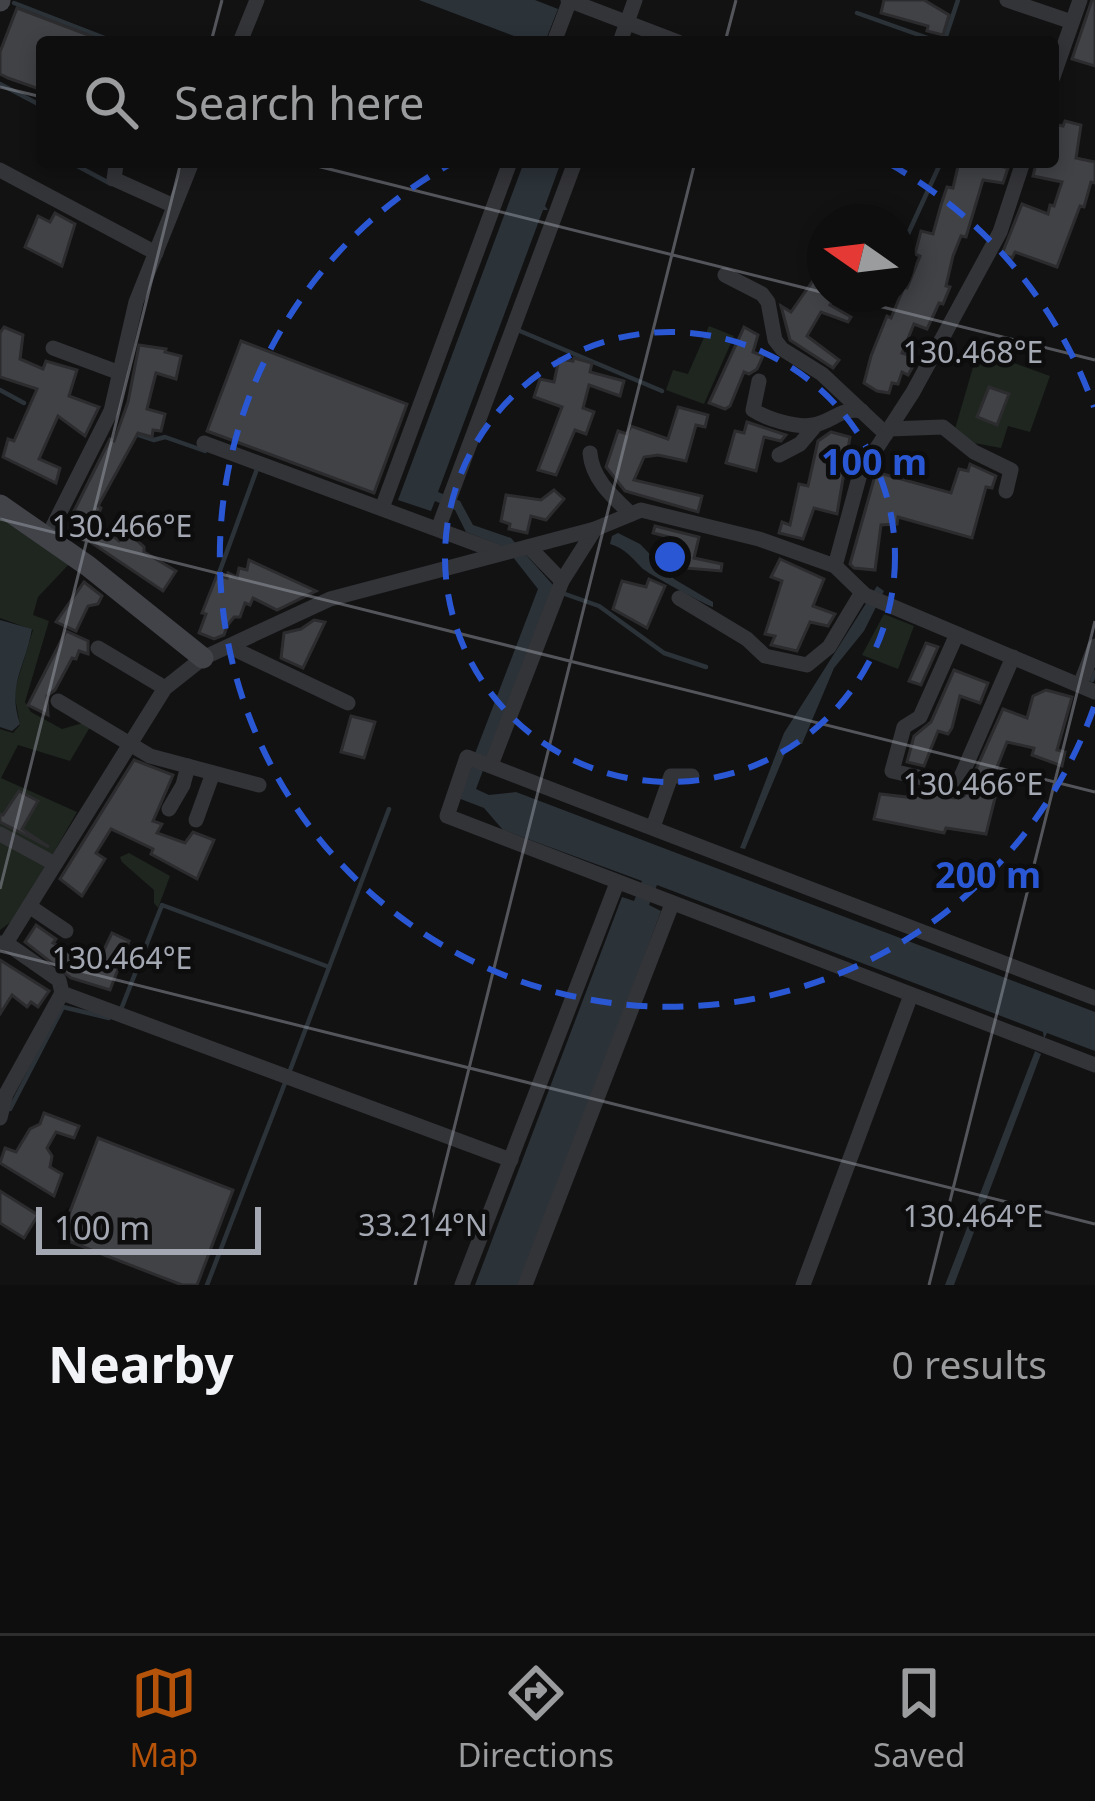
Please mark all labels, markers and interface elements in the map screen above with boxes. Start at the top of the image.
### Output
search box [36,36,1059,168]
icon: search [78,69,144,135]
text: Search here [174,72,424,133]
north arrow [807,204,915,312]
text: 130.468°E [903,331,1043,372]
text: 100 m [821,437,927,486]
text: 130.466°E [52,505,192,546]
centre of rings [649,536,691,578]
text: 130.466°E [903,763,1043,804]
text: 200 m [935,850,1041,899]
text: 130.464°E [52,937,192,978]
text: 130.464°E [903,1195,1043,1236]
scale bar [36,1201,261,1254]
text: 33.214°N [358,1204,488,1245]
text: 100 m [54,1205,150,1250]
text: Nearby [48,1328,234,1398]
text: 0 results [892,1337,1047,1390]
tab: Map [130,1660,198,1777]
tab: Directions [457,1660,614,1777]
tab: Saved [873,1660,965,1777]

